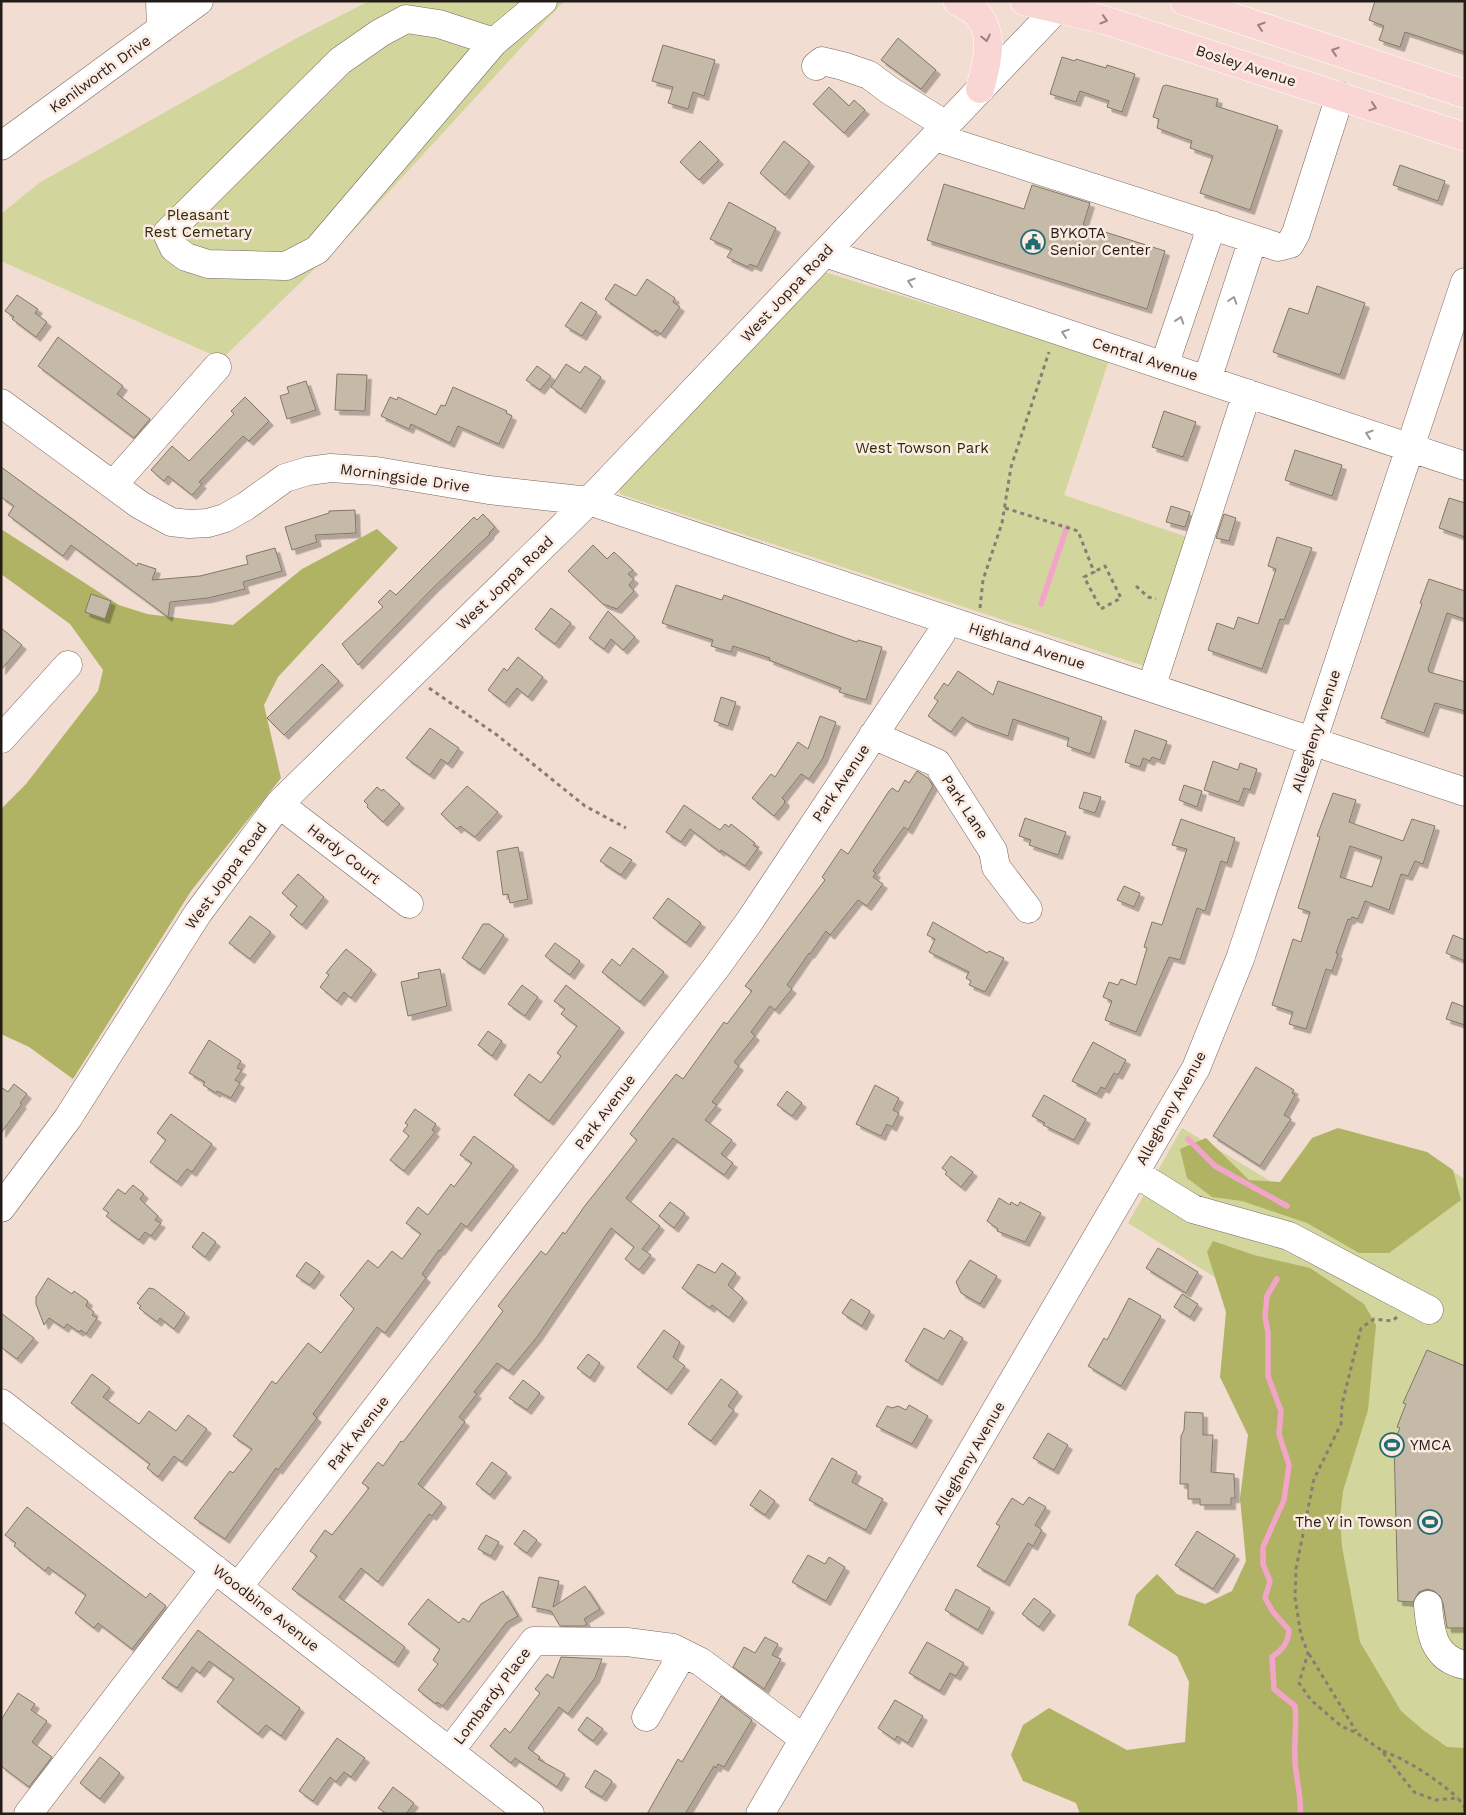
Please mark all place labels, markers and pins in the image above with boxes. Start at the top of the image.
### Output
place label: BYKOTA Senior Center [1050,224,1151,259]
public building icon: BYKOTA Senior Center [1020,229,1046,255]
sports icon: YMCA [1379,1432,1405,1458]
place label: YMCA [1410,1436,1451,1454]
sports icon: The Y in Towson [1417,1509,1443,1535]
place label: The Y in Towson [1295,1513,1412,1531]

